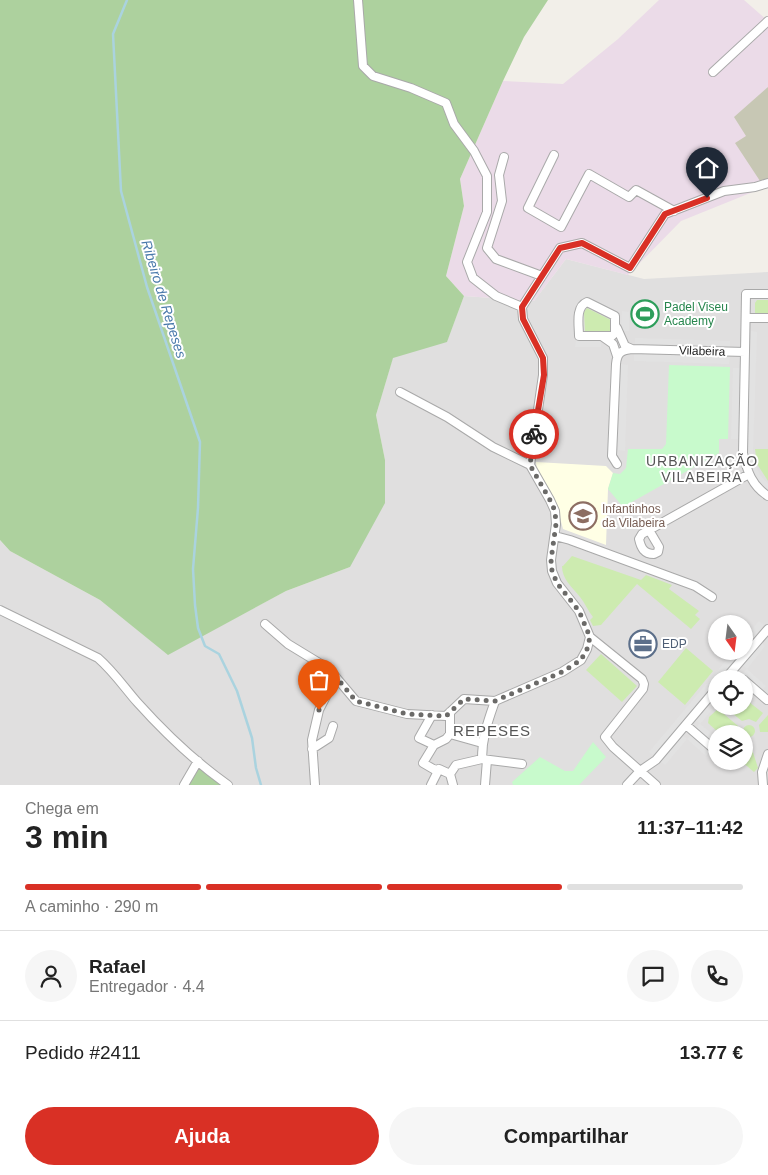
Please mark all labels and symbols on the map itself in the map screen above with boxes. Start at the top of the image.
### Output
pin [686,147,728,198]
water label: Ribeiro de Repeses [138,238,190,360]
sports icon: Padel Viseu Academy [630,299,660,329]
place label: Padel Viseu Academy [664,300,728,328]
street label: Vilabeira [679,343,726,359]
courier [509,409,559,459]
district label: URBANIZAÇÃO VILABEIRA [646,453,758,485]
school or university icon: Infantinhos da Vilabeira [568,501,598,531]
place label: Infantinhos da Vilabeira [602,502,665,530]
north arrow [708,615,752,660]
office icon: EDP [628,629,658,659]
place label: EDP [662,637,687,651]
pin [298,659,340,710]
district label: REPESES [453,722,531,739]

